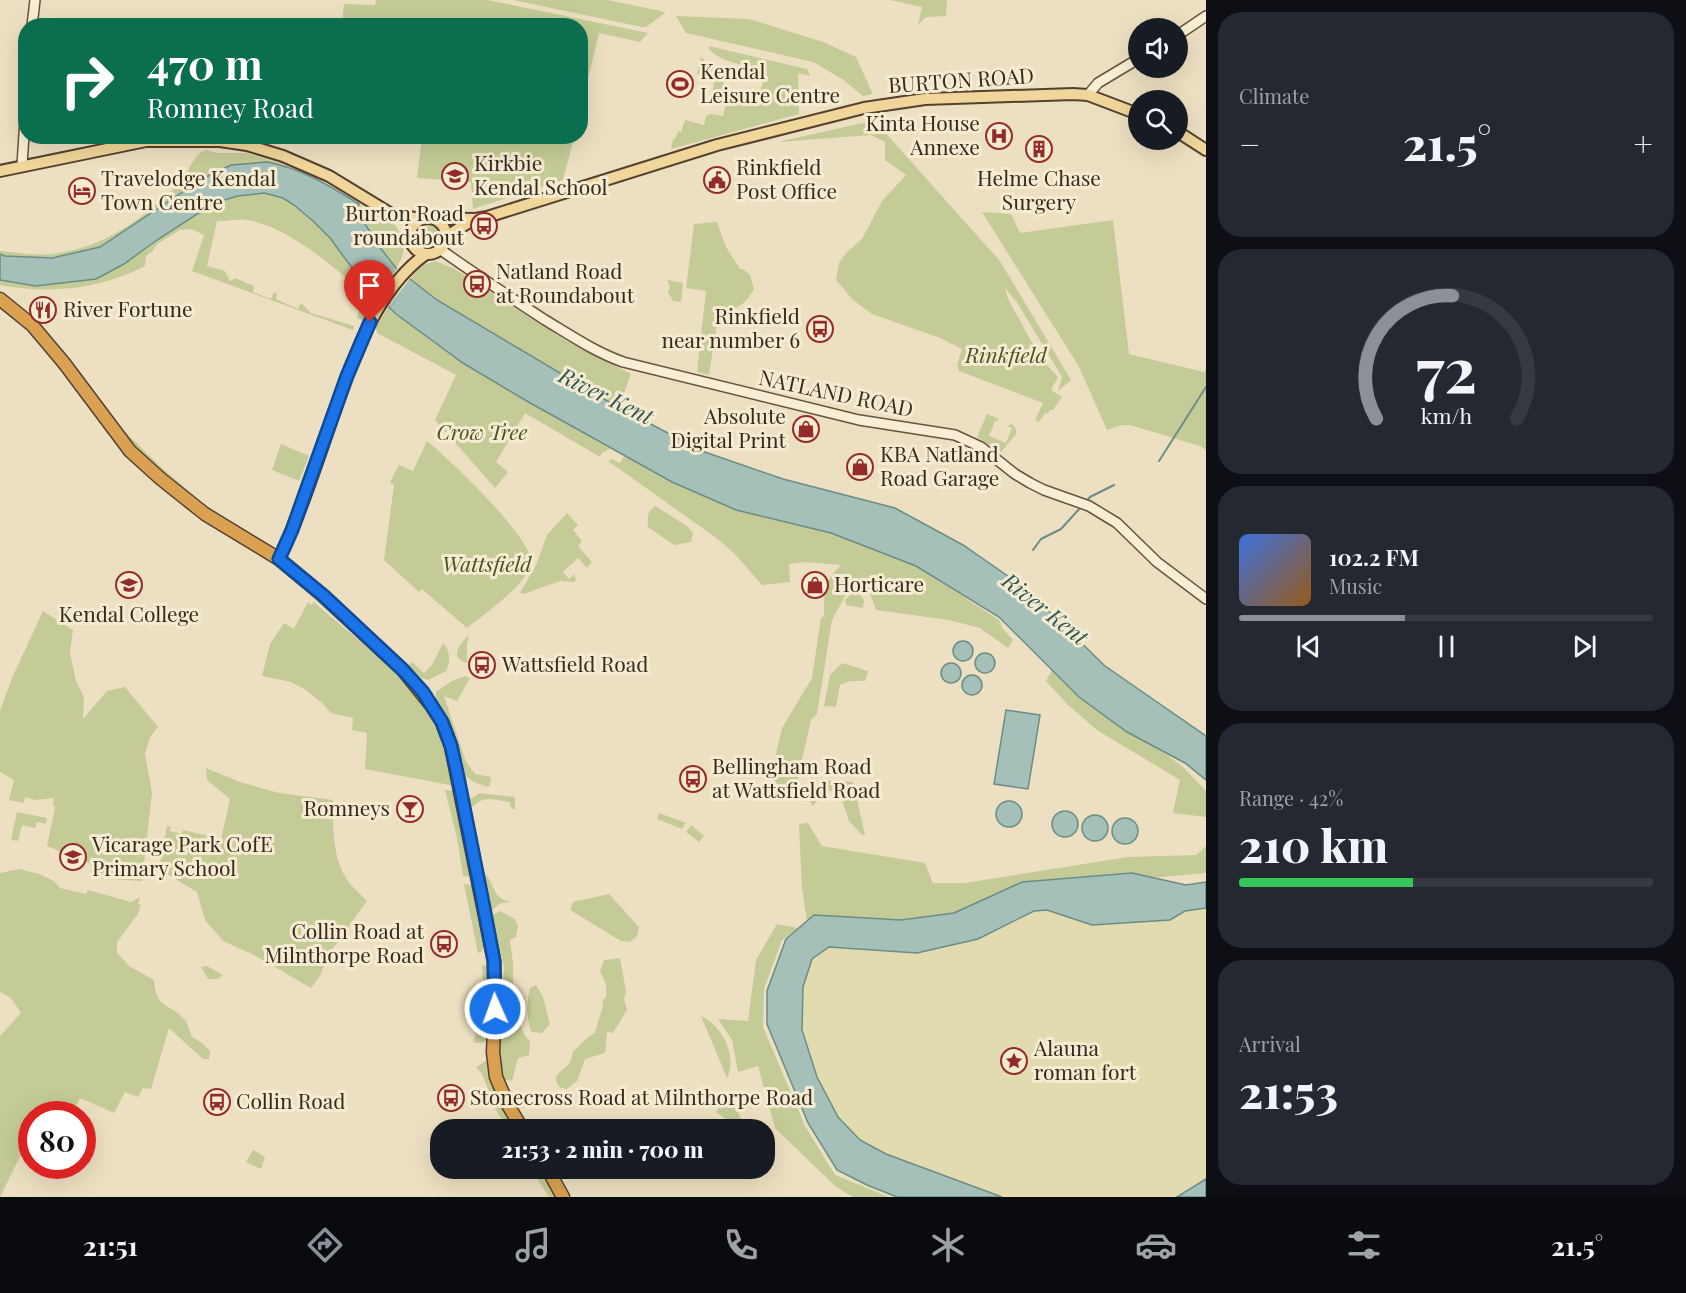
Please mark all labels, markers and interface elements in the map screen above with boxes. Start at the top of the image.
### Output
map controls [1128,18,1188,150]
button: sound [1128,18,1188,78]
text: 470 m [147,35,263,91]
icon: right [48,42,126,120]
place label: Kendal Leisure Centre [700,56,840,108]
street label: BURTON ROAD [887,60,1035,98]
sports icon: Kendal Leisure Centre [665,69,695,99]
text: Climate [1239,82,1309,109]
text: Romney Road [147,89,314,125]
button: search [1128,90,1188,150]
place label: Kinta House Annexe [865,108,980,160]
text: 21.5° [1403,112,1491,172]
hospital icon: Kinta House Annexe [984,121,1014,151]
text: − [1239,121,1260,165]
text: + [1634,121,1653,165]
building icon: Helme Chase Surgery [1024,134,1054,164]
place label: Kirkbie Kendal School [474,148,608,200]
place label: Rinkfield Post Office [736,152,837,204]
school or university icon: Kirkbie Kendal School [440,161,470,191]
place label: Travelodge Kendal Town Centre [101,163,276,215]
place label: Helme Chase Surgery [977,163,1101,215]
public building icon: Rinkfield Post Office [702,165,732,195]
hotel icon: Travelodge Kendal Town Centre [67,176,97,206]
place label: Burton Road roundabout [345,198,465,250]
bus stop icon: Burton Road roundabout [469,211,499,241]
place label: Natland Road at Roundabout [496,256,635,308]
pin [344,260,395,322]
icon: arrive [353,269,386,302]
bus stop icon: Natland Road at Roundabout [462,269,492,299]
place label: River Fortune [63,294,193,322]
restaurant icon: River Fortune [28,295,58,325]
place label: Rinkfield near number 6 [661,301,800,353]
bus stop icon: Rinkfield near number 6 [805,314,835,344]
text: 72 [1415,325,1477,409]
park label: Rinkfield [964,340,1047,368]
water label: River Kent [553,359,660,432]
street label: NATLAND ROAD [757,362,916,422]
place label: Absolute Digital Print [671,401,787,453]
text: km/h [1420,401,1472,429]
shop icon: Absolute Digital Print [791,414,821,444]
park label: Crow Tree [437,417,527,445]
place label: KBA Natland Road Garage [880,439,999,491]
shop icon: KBA Natland Road Garage [845,452,875,482]
text: 102.2 FM [1329,542,1419,572]
park label: Wattsfield [442,549,532,577]
water label: River Kent [996,565,1096,652]
place label: Horticare [834,569,924,597]
school or university icon: Kendal College [114,570,144,600]
shop icon: Horticare [800,570,830,600]
text: Music [1329,572,1382,599]
place label: Kendal College [59,599,199,627]
icon: previous [1292,630,1325,663]
icon: pause [1430,630,1463,663]
icon: next [1568,630,1601,663]
place label: Wattsfield Road [501,649,649,677]
bus stop icon: Wattsfield Road [467,650,497,680]
place label: Bellingham Road at Wattsfield Road [712,751,881,803]
bus stop icon: Bellingham Road at Wattsfield Road [678,764,708,794]
text: Range · 42% [1239,784,1343,811]
place label: Romneys [303,793,390,821]
bar icon: Romneys [395,794,425,824]
text: 210 km [1239,814,1388,874]
place label: Vicarage Park CofE Primary School [91,829,273,881]
school or university icon: Vicarage Park CofE Primary School [58,842,88,872]
place label: Collin Road at Milnthorpe Road [265,916,425,968]
bus stop icon: Collin Road at Milnthorpe Road [429,929,459,959]
position arrow [463,977,527,1041]
text: Arrival [1239,1030,1301,1057]
place label: Alauna roman fort [1033,1033,1137,1085]
place icon: Alauna roman fort [999,1046,1029,1076]
text: 21:53 [1239,1060,1338,1120]
place label: Stonecross Road at Milnthorpe Road [470,1082,813,1110]
bus stop icon: Stonecross Road at Milnthorpe Road [436,1083,466,1113]
place label: Collin Road [236,1086,345,1114]
bus stop icon: Collin Road [202,1087,232,1117]
speed limit sign: 80 [18,1101,96,1179]
text: 21:53 · 2 min · 700 m [501,1134,704,1164]
icon: directions [304,1224,346,1266]
icon: music [512,1224,554,1266]
icon: phone [720,1224,762,1266]
icon: climate [927,1224,969,1266]
icon: car [1135,1224,1177,1266]
icon: filters [1343,1224,1385,1266]
text: 21:51 [83,1227,138,1263]
text: 21.5° [1551,1227,1603,1263]

